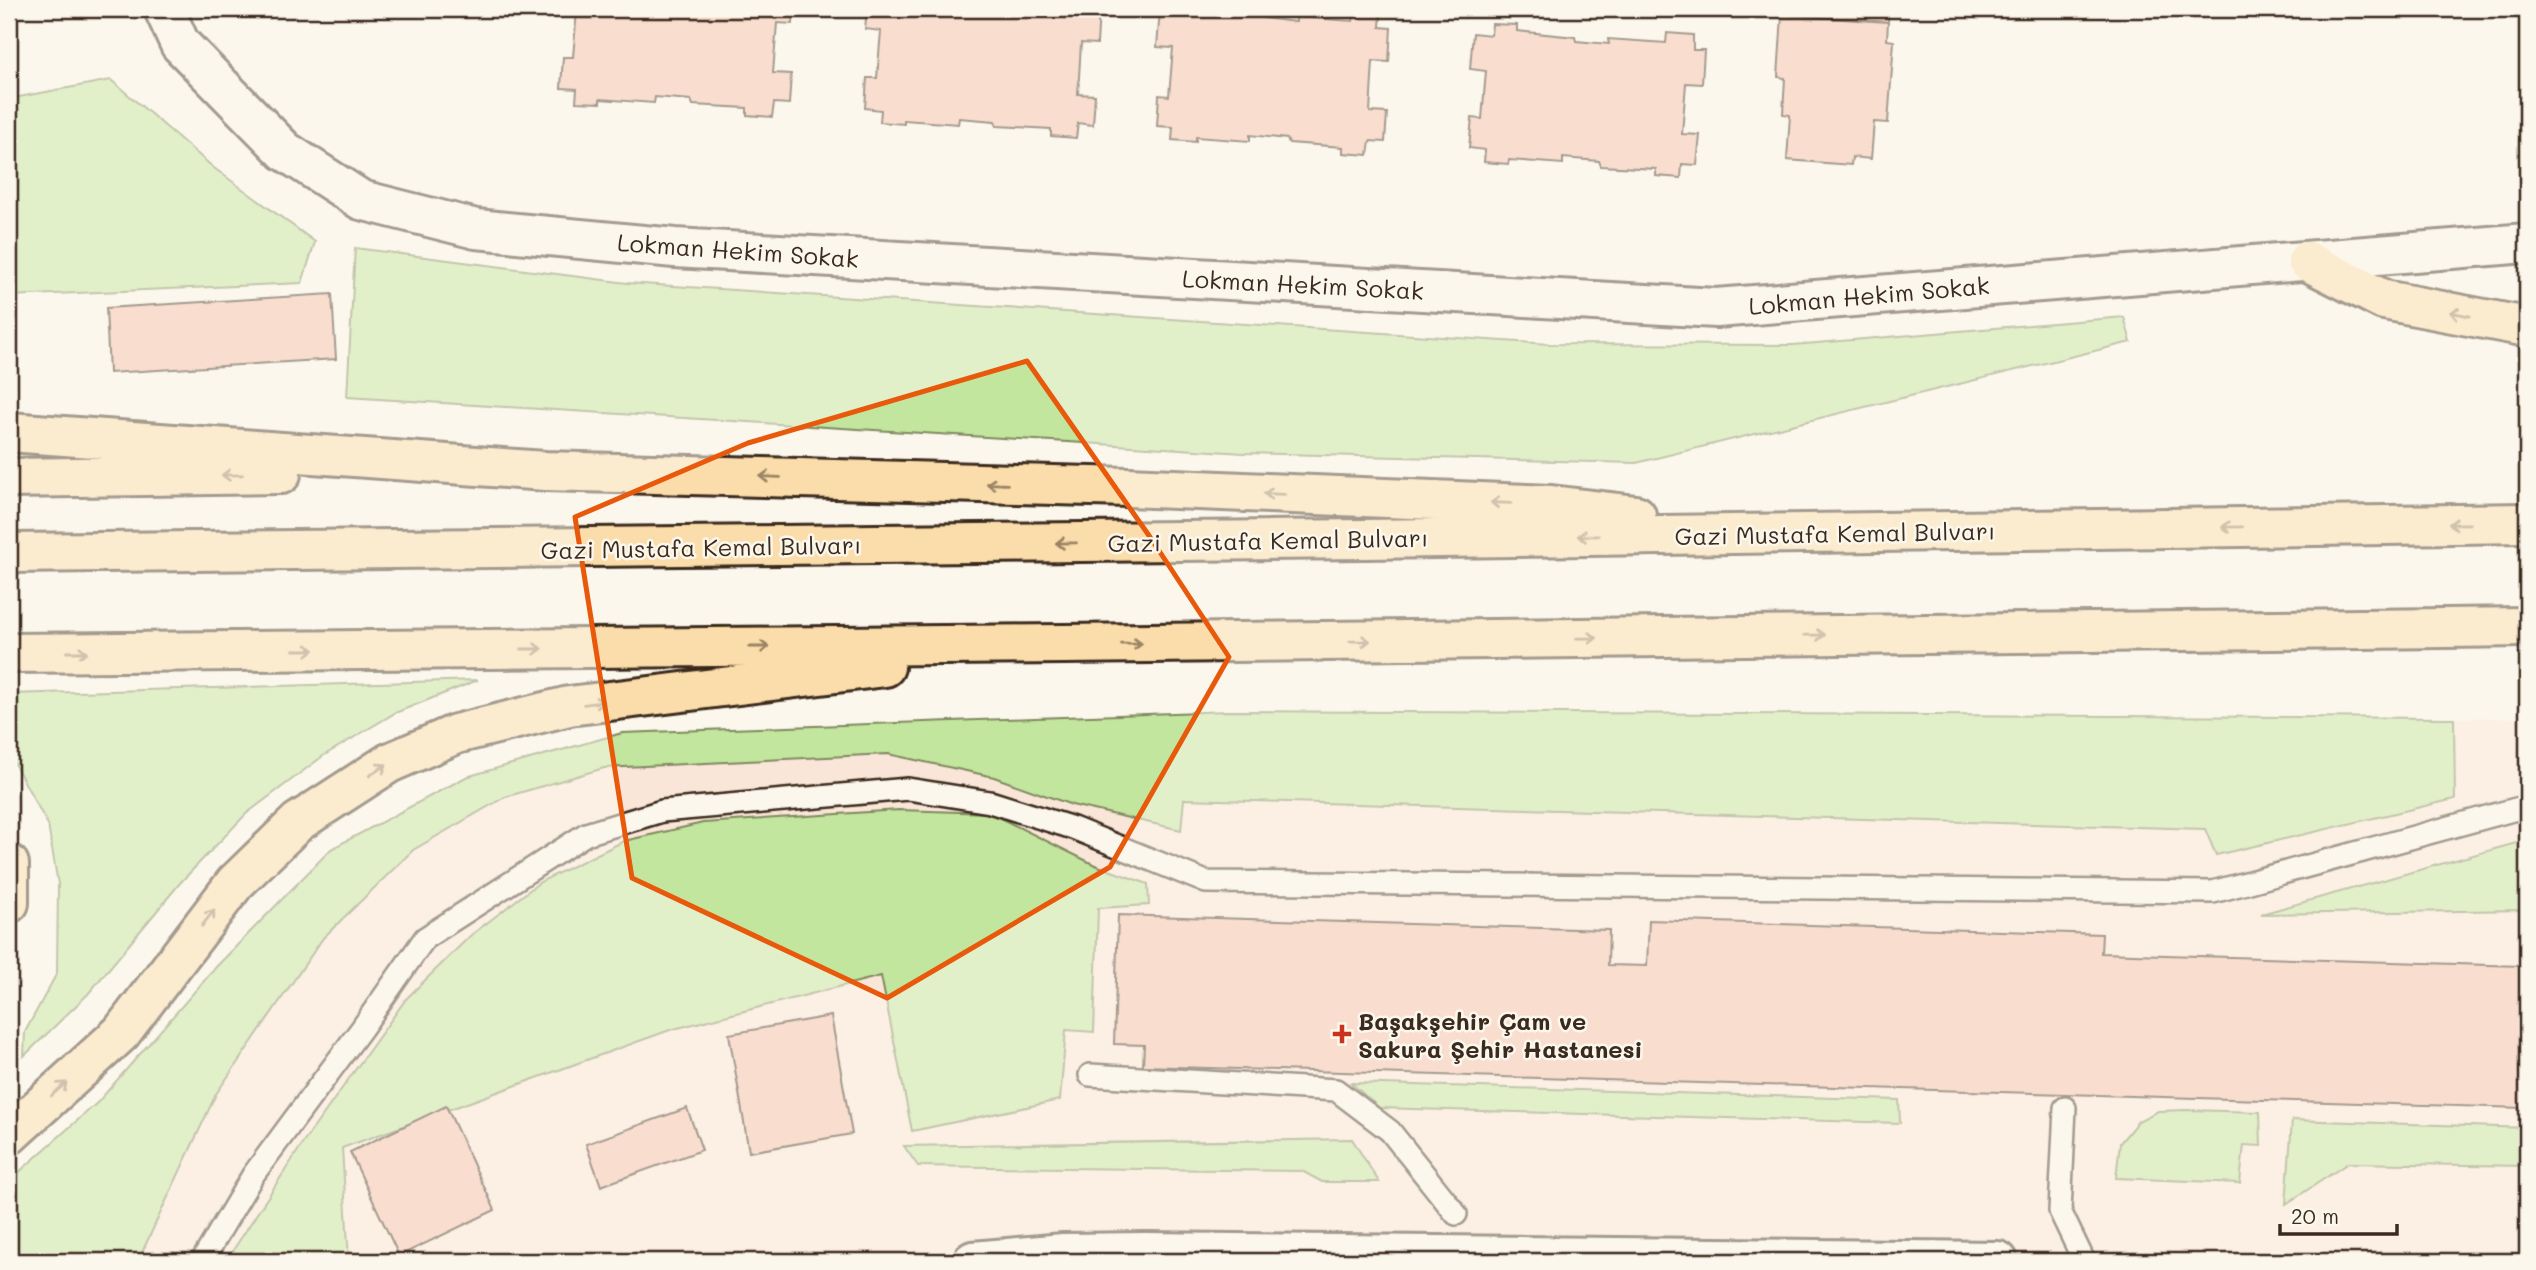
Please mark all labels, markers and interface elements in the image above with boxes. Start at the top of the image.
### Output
street label: Lokman Hekim Sokak [616,226,860,274]
street label: Lokman Hekim Sokak [1181,262,1425,306]
street label: Lokman Hekim Sokak [1747,269,1991,321]
one-way arrow [2449,307,2472,321]
one-way arrow [221,468,244,482]
one-way arrow [759,471,782,484]
one-way arrow [986,477,1009,490]
one-way arrow [1262,487,1285,500]
one-way arrow [1490,497,1513,510]
street label: Gazi Mustafa Kemal Bulvarı [1674,515,1996,551]
one-way arrow [2448,517,2471,531]
one-way arrow [2220,520,2243,534]
street label: Gazi Mustafa Kemal Bulvarı [1107,522,1429,558]
street label: Gazi Mustafa Kemal Bulvarı [540,529,862,565]
one-way arrow [1576,529,1599,543]
one-way arrow [1055,536,1078,550]
one-way arrow [1803,628,1826,642]
one-way arrow [1576,631,1599,645]
one-way arrow [1348,634,1371,647]
one-way arrow [1121,637,1144,650]
one-way arrow [748,640,771,654]
one-way arrow [520,642,543,656]
one-way arrow [293,644,316,657]
one-way arrow [65,645,88,659]
one-way arrow [582,697,605,710]
one-way arrow [368,763,388,777]
one-way arrow [201,909,216,928]
place label: Başakşehir Çam ve Sakura Şehir Hastanesi [1358,1005,1643,1064]
marker: Başakşehir Çam ve Sakura Şehir Hastanesi [1332,1024,1352,1044]
one-way arrow [50,1081,68,1097]
scale bar [2280,1193,2398,1237]
text: 20 m [2291,1202,2339,1229]

